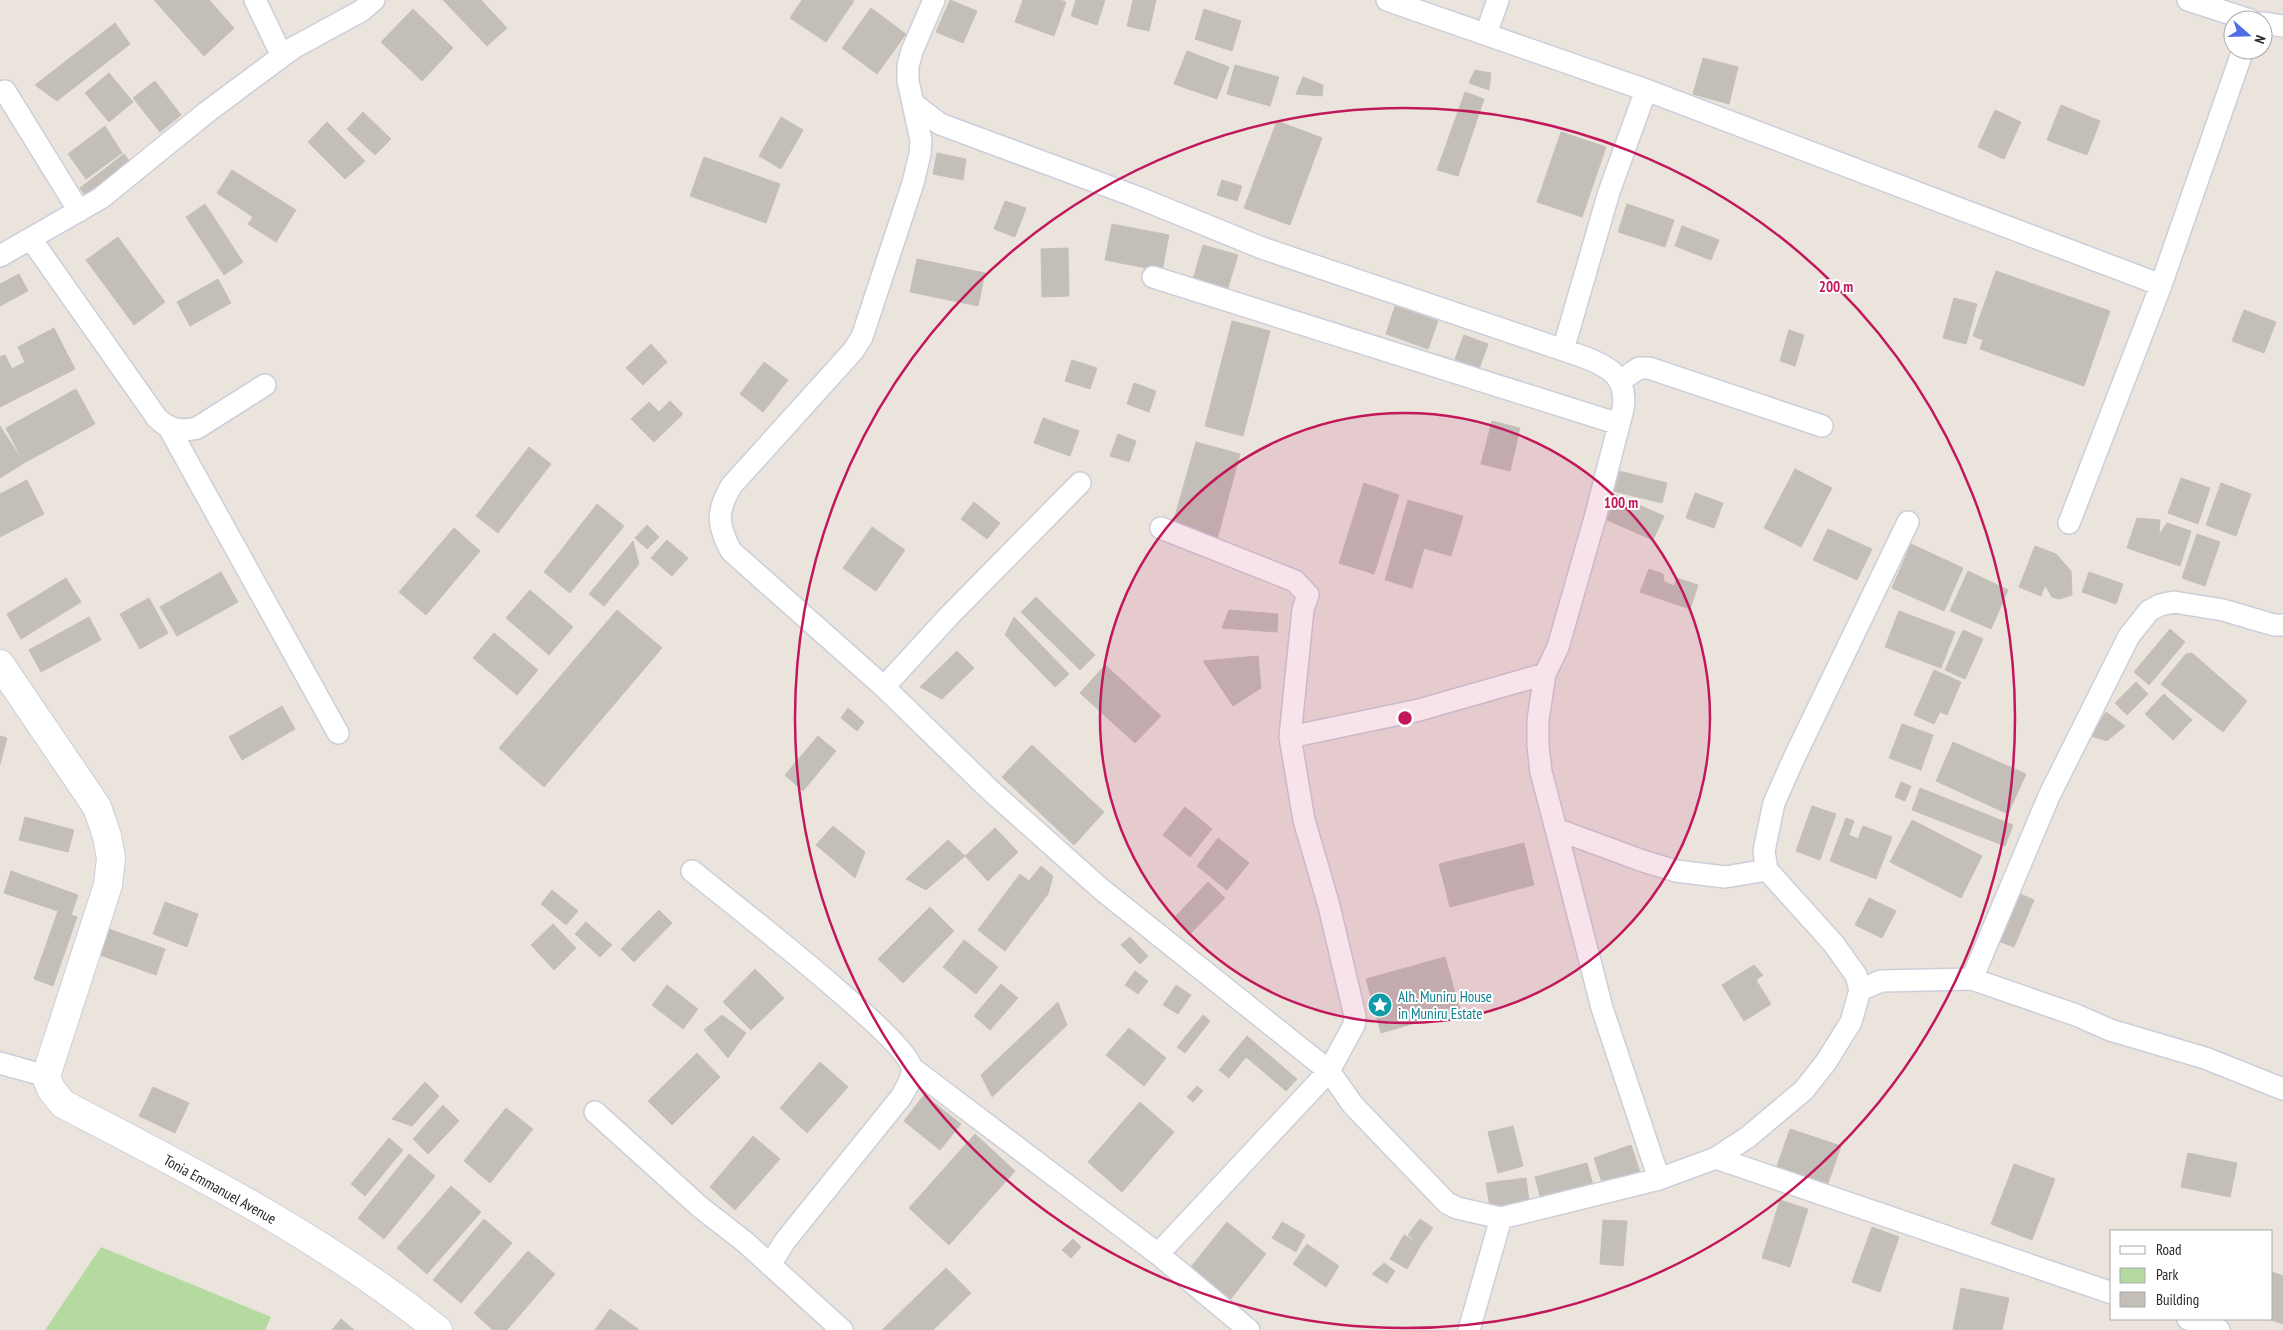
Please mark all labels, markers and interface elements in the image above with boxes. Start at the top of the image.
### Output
north arrow [2223,10,2273,60]
text: N [2250,33,2270,46]
text: 200 m [1819,277,1853,296]
text: 100 m [1604,493,1638,512]
centre of rings [1396,709,1414,727]
place label: Alh. Muniru House in Muniru Estate [1398,987,1492,1023]
place icon: Alh. Muniru House in Muniru Estate [1367,992,1393,1018]
street label: Tonia Emmanuel Avenue [160,1150,280,1228]
legend [2110,1230,2273,1320]
text: Road [2156,1240,2182,1259]
text: Park [2156,1265,2178,1284]
text: Building [2156,1290,2199,1309]

